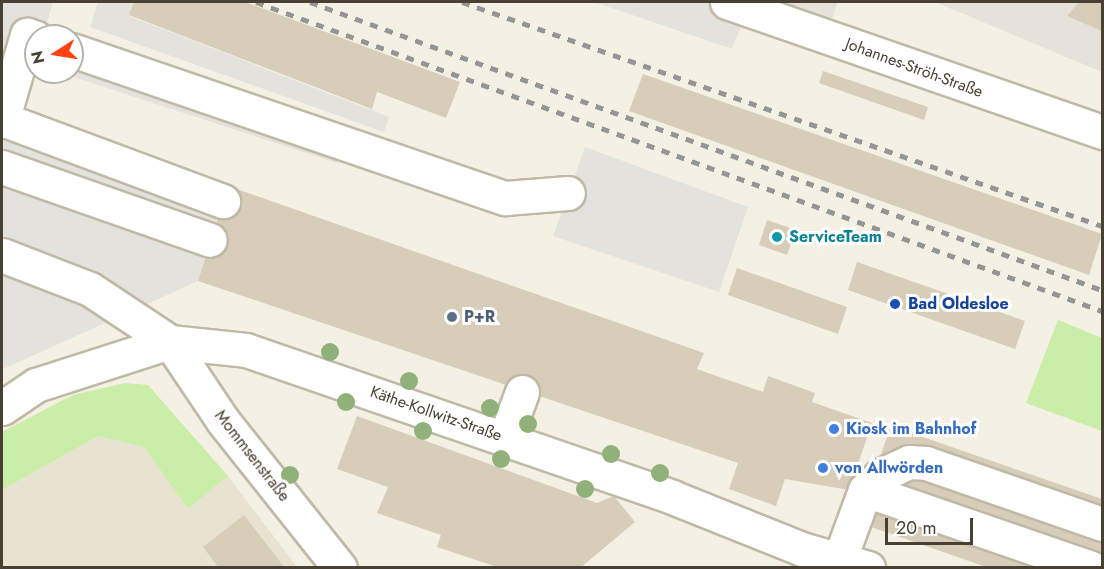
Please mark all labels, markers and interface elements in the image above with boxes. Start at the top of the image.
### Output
north arrow [24,24,84,84]
street label: Johannes-Ströh-Straße [843,34,985,102]
text: N [25,49,50,66]
place label: ServiceTeam [789,227,882,247]
marker: ServiceTeam [770,230,784,244]
place label: Bad Oldesloe [908,294,1009,314]
marker: Bad Oldesloe [886,295,904,313]
place label: P+R [464,307,495,327]
marker: P+R [445,310,459,324]
street label: Käthe-Kollwitz-Straße [368,382,504,446]
street label: Mommsenstraße [210,407,294,505]
place label: Kiosk im Bahnhof [846,419,976,439]
marker: Kiosk im Bahnhof [827,422,841,436]
place label: von Allwörden [835,458,943,478]
marker: von Allwörden [816,461,830,475]
scale bar [888,506,976,544]
text: 20 m [896,515,936,541]

